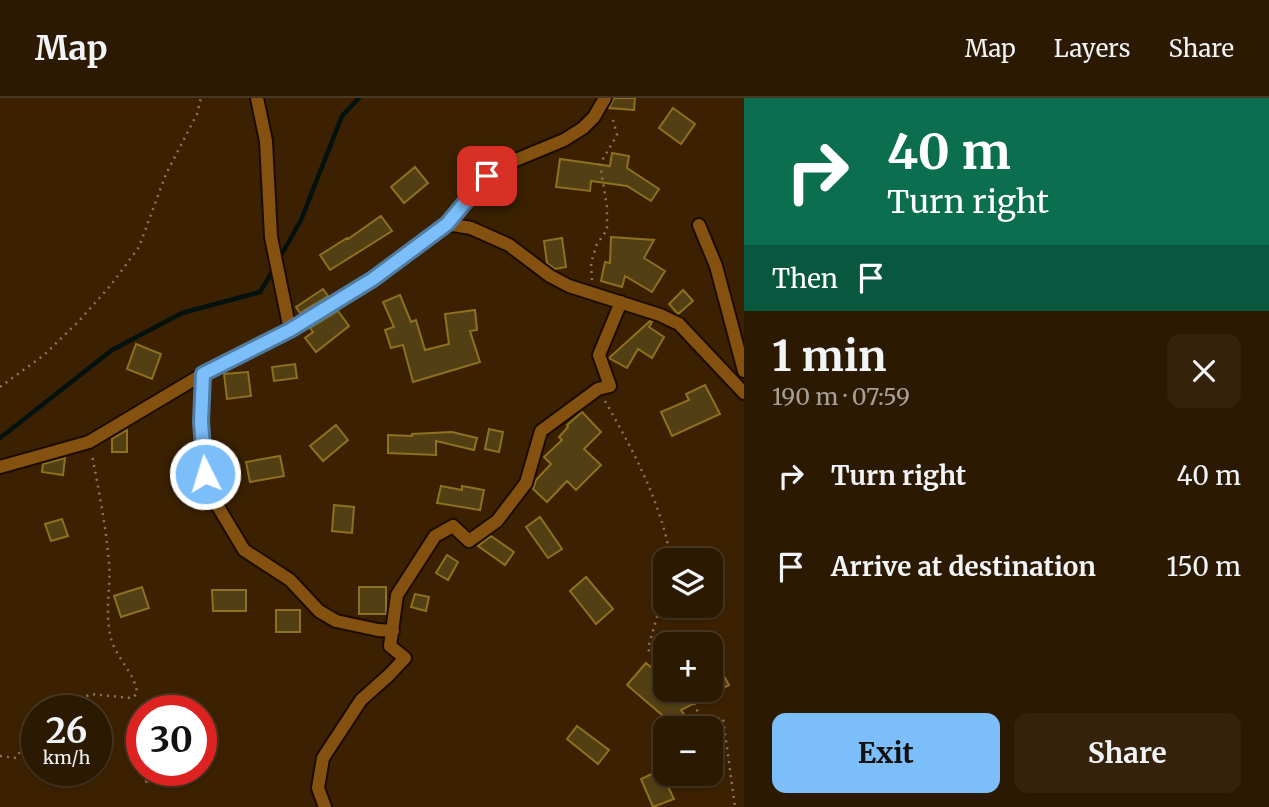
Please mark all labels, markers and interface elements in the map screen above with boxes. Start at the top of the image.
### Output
text: Map [35,28,108,69]
text: Map [965,33,1016,64]
text: Layers [1054,33,1130,64]
text: Share [1168,33,1234,64]
text: 40 m [887,121,1011,182]
icon: right [772,126,863,217]
pin [457,146,517,206]
icon: arrive [468,157,506,195]
text: Turn right [887,182,1049,222]
icon: arrive [852,259,890,297]
text: Then [772,262,838,295]
text: 1 min [772,330,886,382]
button: close [1167,334,1241,408]
text: 190 m · 07:59 [772,382,910,411]
position arrow [168,437,242,511]
icon: right [772,457,810,495]
text: Turn right [831,459,966,492]
text: 40 m [1177,459,1241,492]
map controls [653,548,723,786]
button: layers [653,548,723,618]
icon: arrive [772,548,810,586]
text: Arrive at destination [831,550,1096,583]
text: 150 m [1167,550,1241,583]
button: + [653,632,723,702]
speed limit sign: 30 [126,695,217,786]
text: 26 [46,709,87,753]
button: Exit [772,713,1000,793]
button: Share [1014,713,1241,793]
button: − [653,716,723,786]
text: km/h [43,746,90,769]

